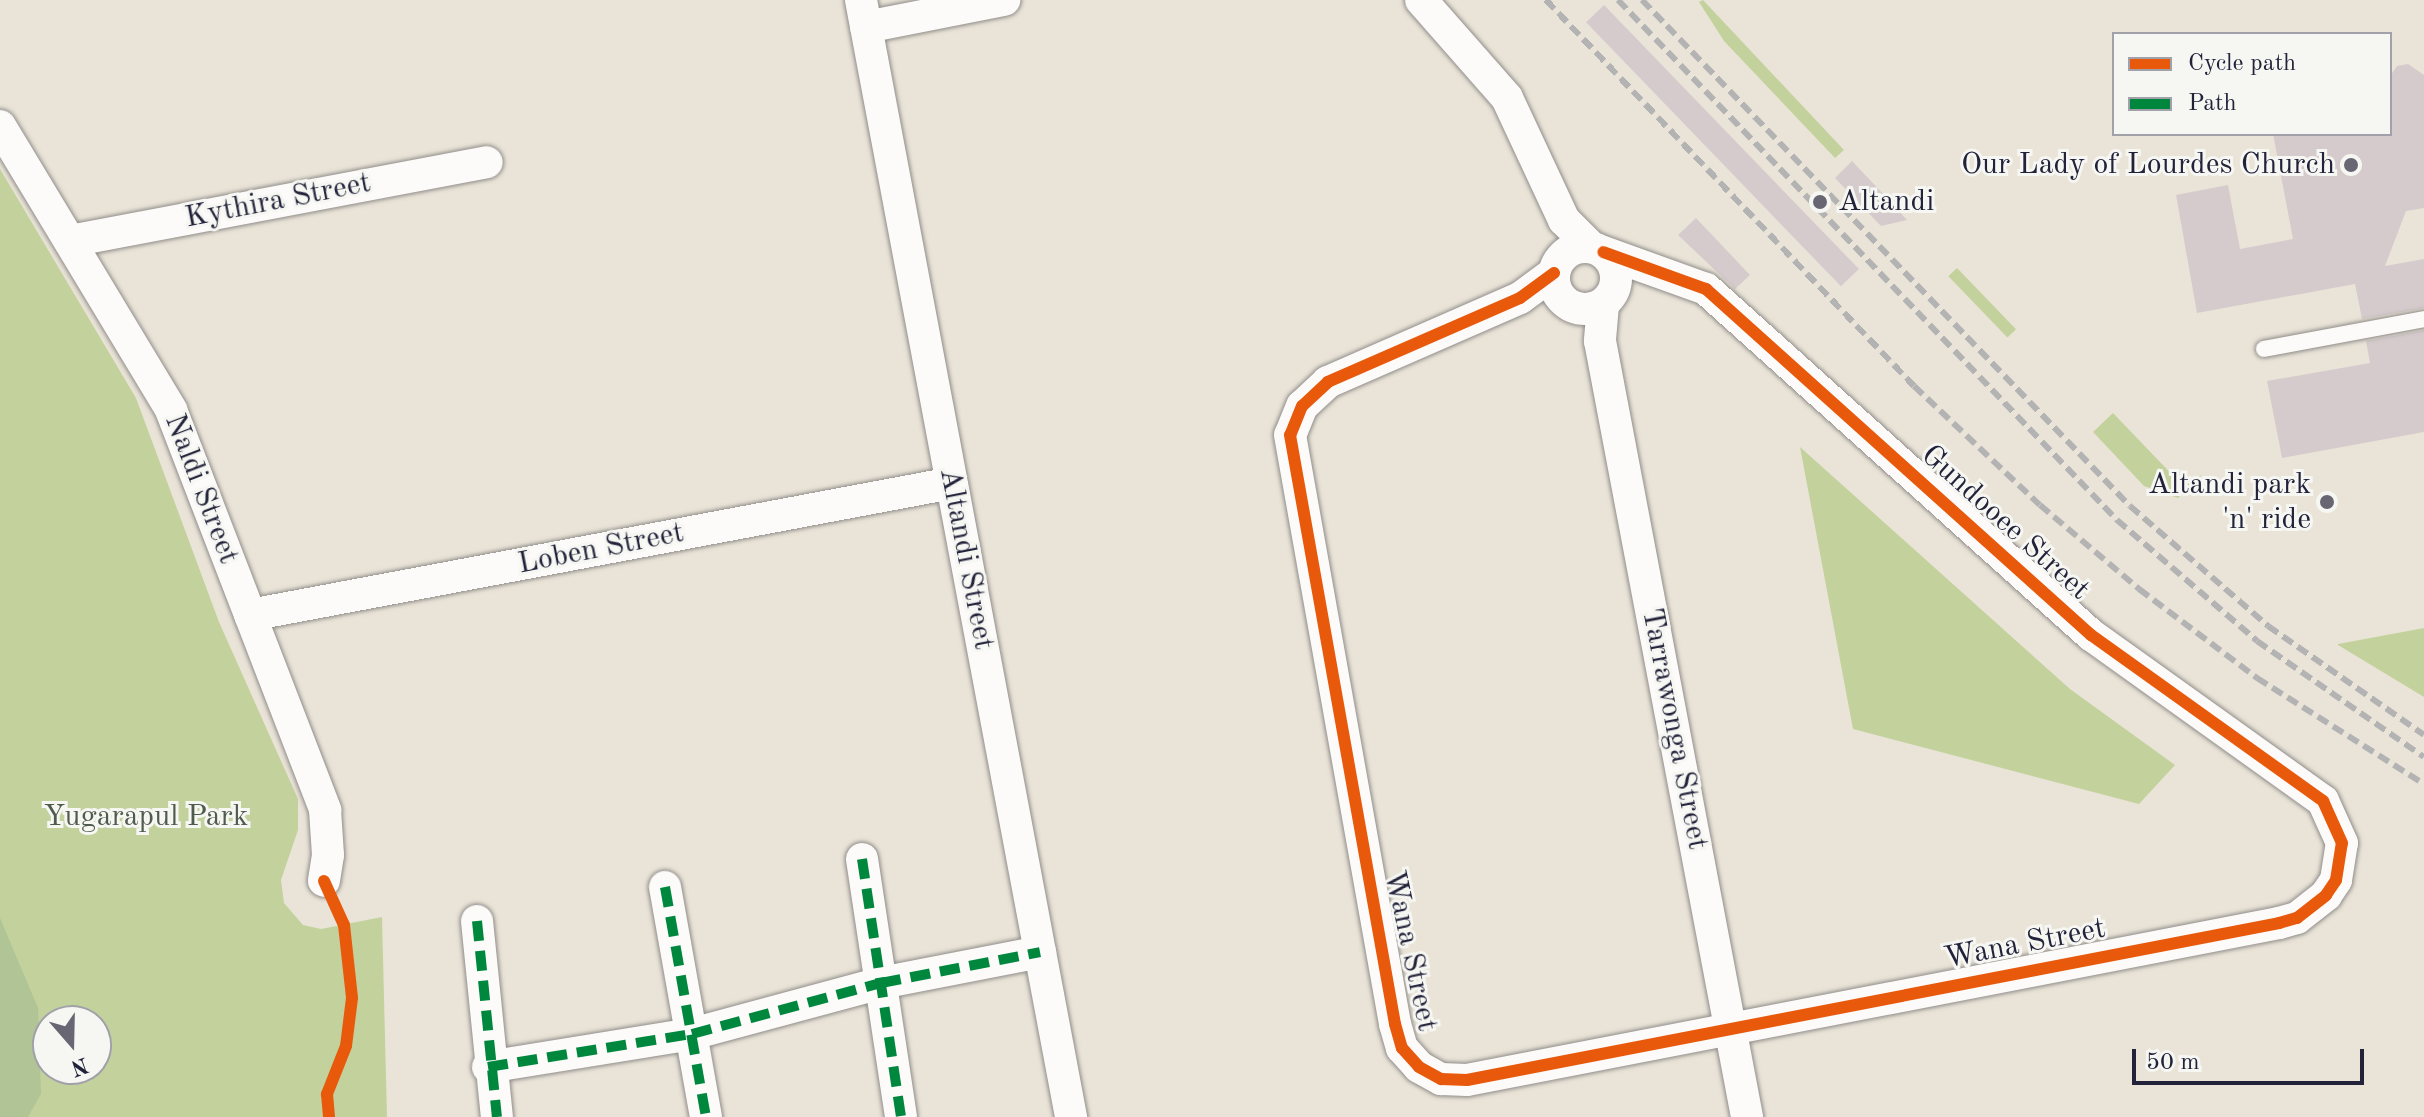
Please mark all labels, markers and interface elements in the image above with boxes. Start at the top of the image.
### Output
legend [2112,32,2392,136]
text: Cycle path [2188,52,2296,76]
text: Path [2188,92,2237,116]
place label: Our Lady of Lourdes Church [1961,147,2335,183]
marker: Our Lady of Lourdes Church [2342,156,2360,174]
street label: Kythira Street [182,165,374,237]
place label: Altandi [1838,184,1934,220]
marker: Altandi [1809,191,1831,213]
street label: Naldi Street [156,409,246,569]
street label: Gundooee Street [1913,438,2097,608]
street label: Altandi Street [931,465,1001,653]
place label: Altandi park 'n' ride [2148,467,2311,538]
marker: Altandi park 'n' ride [2318,493,2336,511]
street label: Loben Street [515,515,687,583]
street label: Tarrawonga Street [1633,605,1715,853]
park label: Yugarapul Park [44,799,248,835]
street label: Wana Street [1375,867,1445,1035]
street label: Wana Street [1941,911,2109,977]
north arrow [32,1005,112,1085]
scale bar [2136,1033,2368,1083]
text: 50 m [2146,1051,2200,1075]
text: N [68,1052,91,1079]

